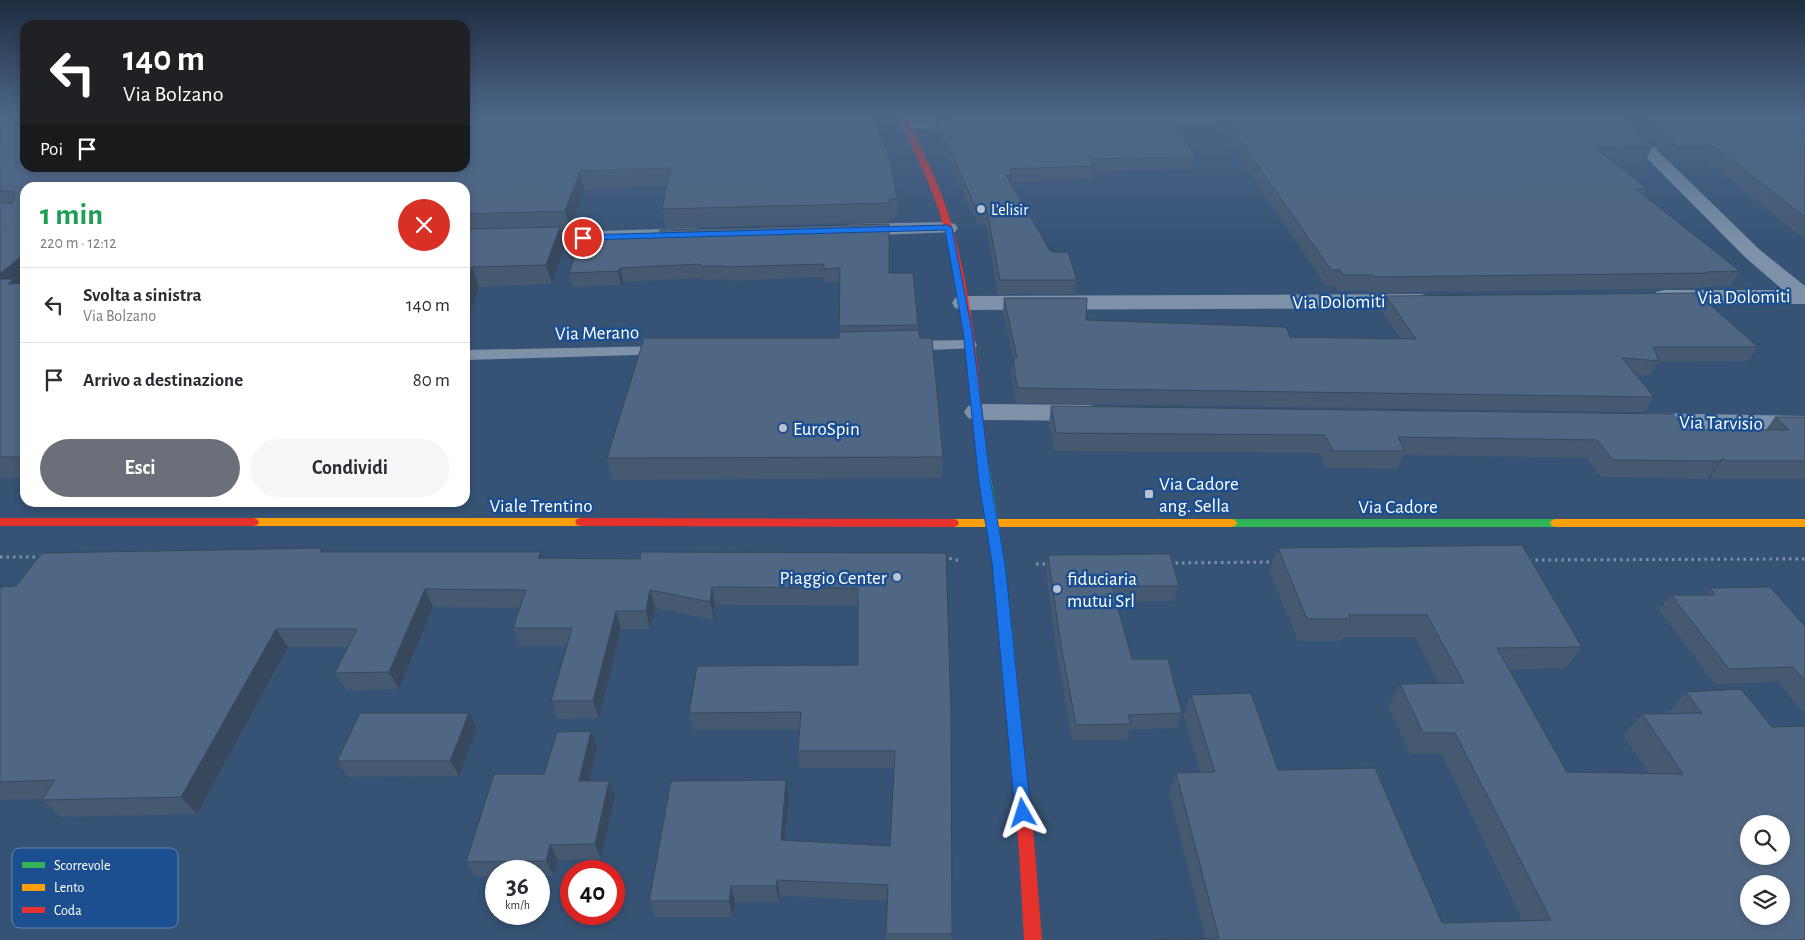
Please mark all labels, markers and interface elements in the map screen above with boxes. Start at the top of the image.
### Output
icon: left [40,40,105,105]
text: 140 m [123,42,205,77]
text: Via Bolzano [123,83,224,105]
icon: arrive [73,135,101,163]
text: Poi [40,140,63,159]
button: close [398,199,450,251]
text: 1 min [40,200,103,230]
place label: L'elisir [991,202,1029,218]
marker: L'elisir [975,203,987,215]
pin [562,217,604,259]
icon: arrive [569,224,597,252]
text: 220 m · 12:12 [40,235,117,251]
text: Svolta a sinistra [83,286,202,305]
street label: Via Dolomiti [1697,287,1791,308]
icon: left [40,291,68,319]
street label: Via Dolomiti [1292,292,1386,313]
text: 140 m [406,296,450,315]
text: Via Bolzano [83,308,156,324]
street label: Via Merano [555,323,639,344]
icon: arrive [40,366,68,394]
text: Arrivo a destinazione [83,371,243,390]
text: 80 m [413,371,450,390]
street label: Via Tarvisio [1679,413,1763,434]
place label: EuroSpin [793,420,860,439]
marker: EuroSpin [777,422,789,434]
button: Esci [40,439,240,497]
button: Condividi [250,439,450,497]
place label: Via Cadore ang. Sella [1159,475,1239,516]
marker: Via Cadore ang. Sella [1143,488,1155,500]
street label: Viale Trentino [489,497,593,516]
street label: Via Cadore [1358,498,1438,517]
place label: Piaggio Center [779,569,887,588]
place label: fiduciaria mutui Srl [1067,570,1137,611]
marker: Piaggio Center [891,571,903,583]
marker: fiduciaria mutui Srl [1051,583,1063,595]
position arrow [996,786,1048,838]
map controls [1740,815,1790,925]
button: search [1740,815,1790,865]
legend [12,848,178,928]
text: Scorrevole [54,859,110,873]
speed limit sign: 40 [560,860,625,925]
text: 36 [506,874,529,899]
button: layers [1740,875,1790,925]
text: Lento [54,881,85,895]
text: km/h [505,899,530,911]
text: Coda [54,904,82,918]

